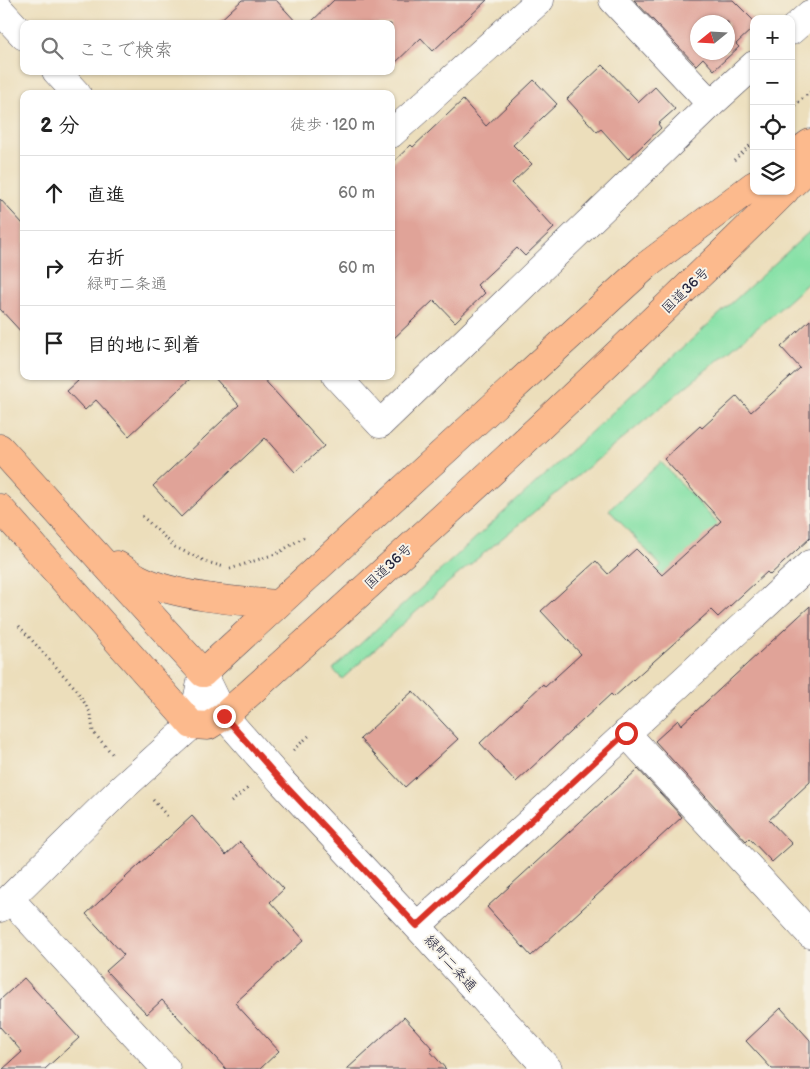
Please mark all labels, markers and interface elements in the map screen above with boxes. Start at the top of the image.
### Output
north arrow [690,15,735,60]
map controls [750,15,795,195]
button: + [750,15,795,60]
search box [20,20,395,75]
icon: search [38,34,66,62]
text: ここで検索 [78,39,173,62]
button: − [750,60,795,105]
button: locate [750,105,795,150]
text: 2 分 [40,113,79,138]
text: 徒歩 · 120 m [290,116,375,135]
button: layers [750,150,795,195]
icon: ahead [40,179,68,207]
text: 直進 [87,184,125,207]
text: 60 m [338,184,375,203]
text: 右折 [87,247,125,270]
icon: right [40,254,68,282]
text: 60 m [338,259,375,278]
street label: 国道36号 [658,264,713,317]
text: 緑町二条通 [87,275,167,294]
icon: arrive [40,329,68,357]
text: 目的地に到着 [87,334,201,357]
street label: 国道36号 [361,540,416,593]
route end [213,705,236,728]
route start [615,722,638,745]
street label: 緑町二条通 [421,932,480,995]

